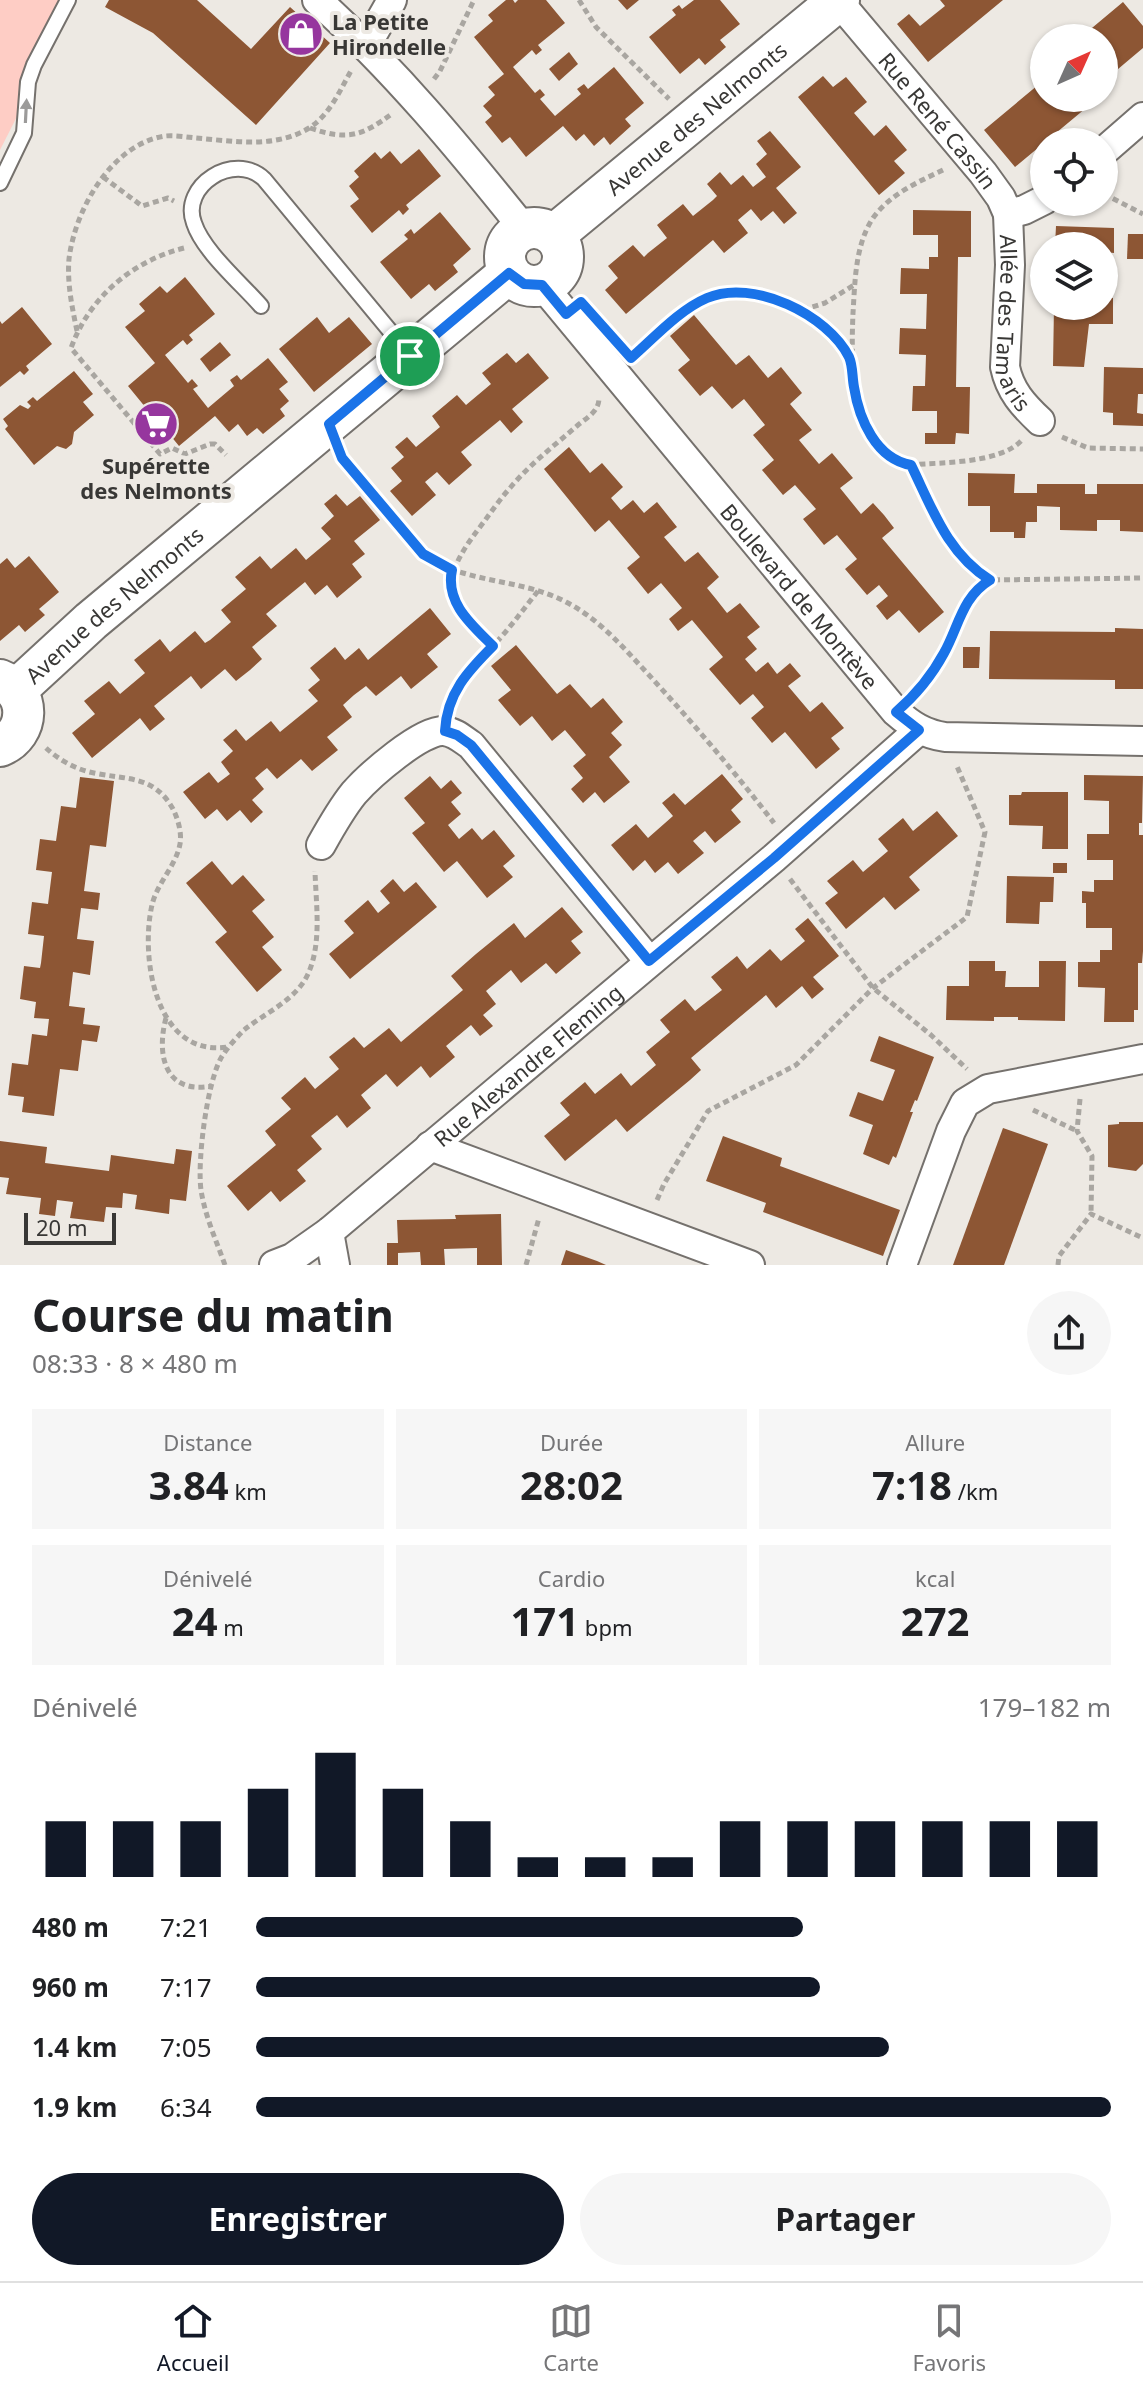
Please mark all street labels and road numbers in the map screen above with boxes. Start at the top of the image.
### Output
street label: Avenue des Nelmonts [599,34,793,201]
street label: Rue René Cassin [872,46,1005,195]
street label: Allée des Tamaris [990,234,1038,417]
street label: Boulevard de Montève [714,497,886,695]
street label: Avenue des Nelmonts [18,519,209,690]
street label: Rue Alexandre Fleming [427,977,628,1153]

